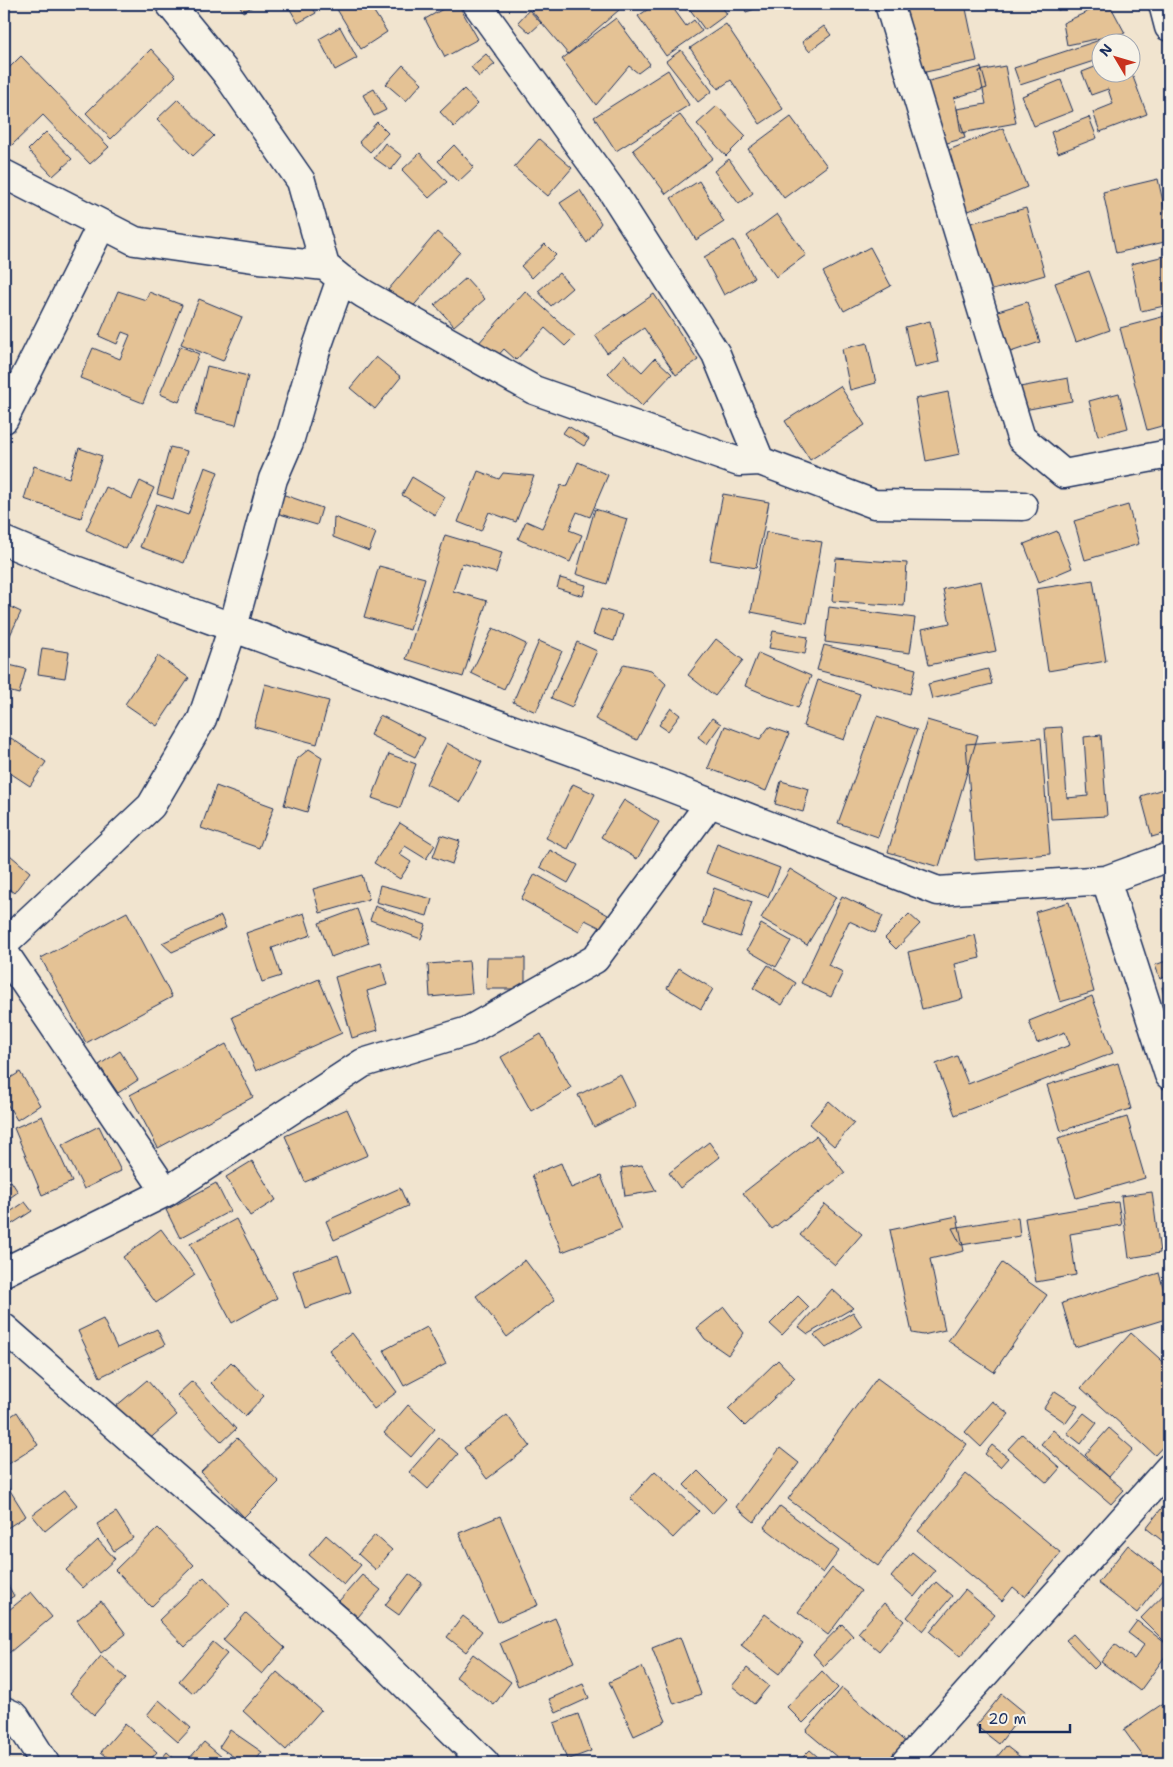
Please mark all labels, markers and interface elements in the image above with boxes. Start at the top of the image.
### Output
north arrow [1090,32,1140,82]
text: N [1095,40,1116,60]
scale bar [980,1702,1070,1734]
text: 20 m [988,1709,1027,1729]

